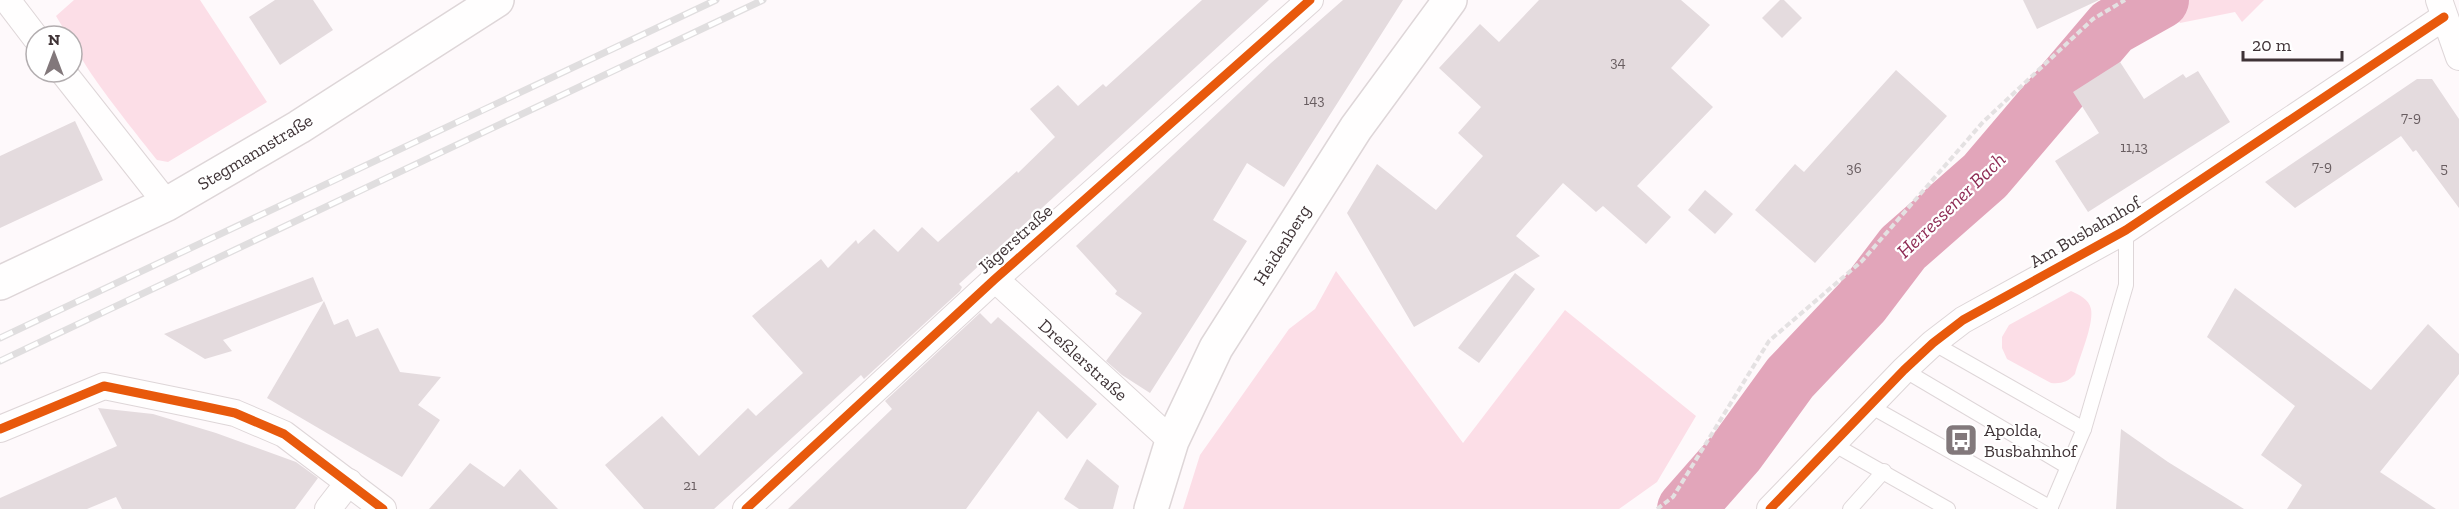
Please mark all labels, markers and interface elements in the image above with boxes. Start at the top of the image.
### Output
north arrow [24,24,84,84]
scale bar [2243,24,2342,62]
text: N [48,30,60,49]
text: 20 m [2252,34,2292,56]
house number: 34 [1610,53,1626,71]
house number: 143 [1303,91,1325,109]
house number: 7-9 [2401,108,2421,126]
street label: Stegmannstraße [193,109,317,195]
house number: 11,13 [2120,138,2148,156]
water label: Herressener Bach [1892,147,2010,263]
house number: 7-9 [2312,157,2332,175]
house number: 36 [1846,159,1862,177]
house number: 5 [2440,159,2448,177]
street label: Am Busbahnhof [2026,191,2145,273]
street label: Jägerstraße [973,200,1057,278]
street label: Heidenberg [1249,201,1315,289]
street label: Dreßlerstraße [1034,314,1132,406]
place label: Apolda, Busbahnhof [1984,419,2078,462]
bus stop icon: Apolda, Busbahnhof [1943,422,1979,458]
house number: 21 [683,476,697,494]

